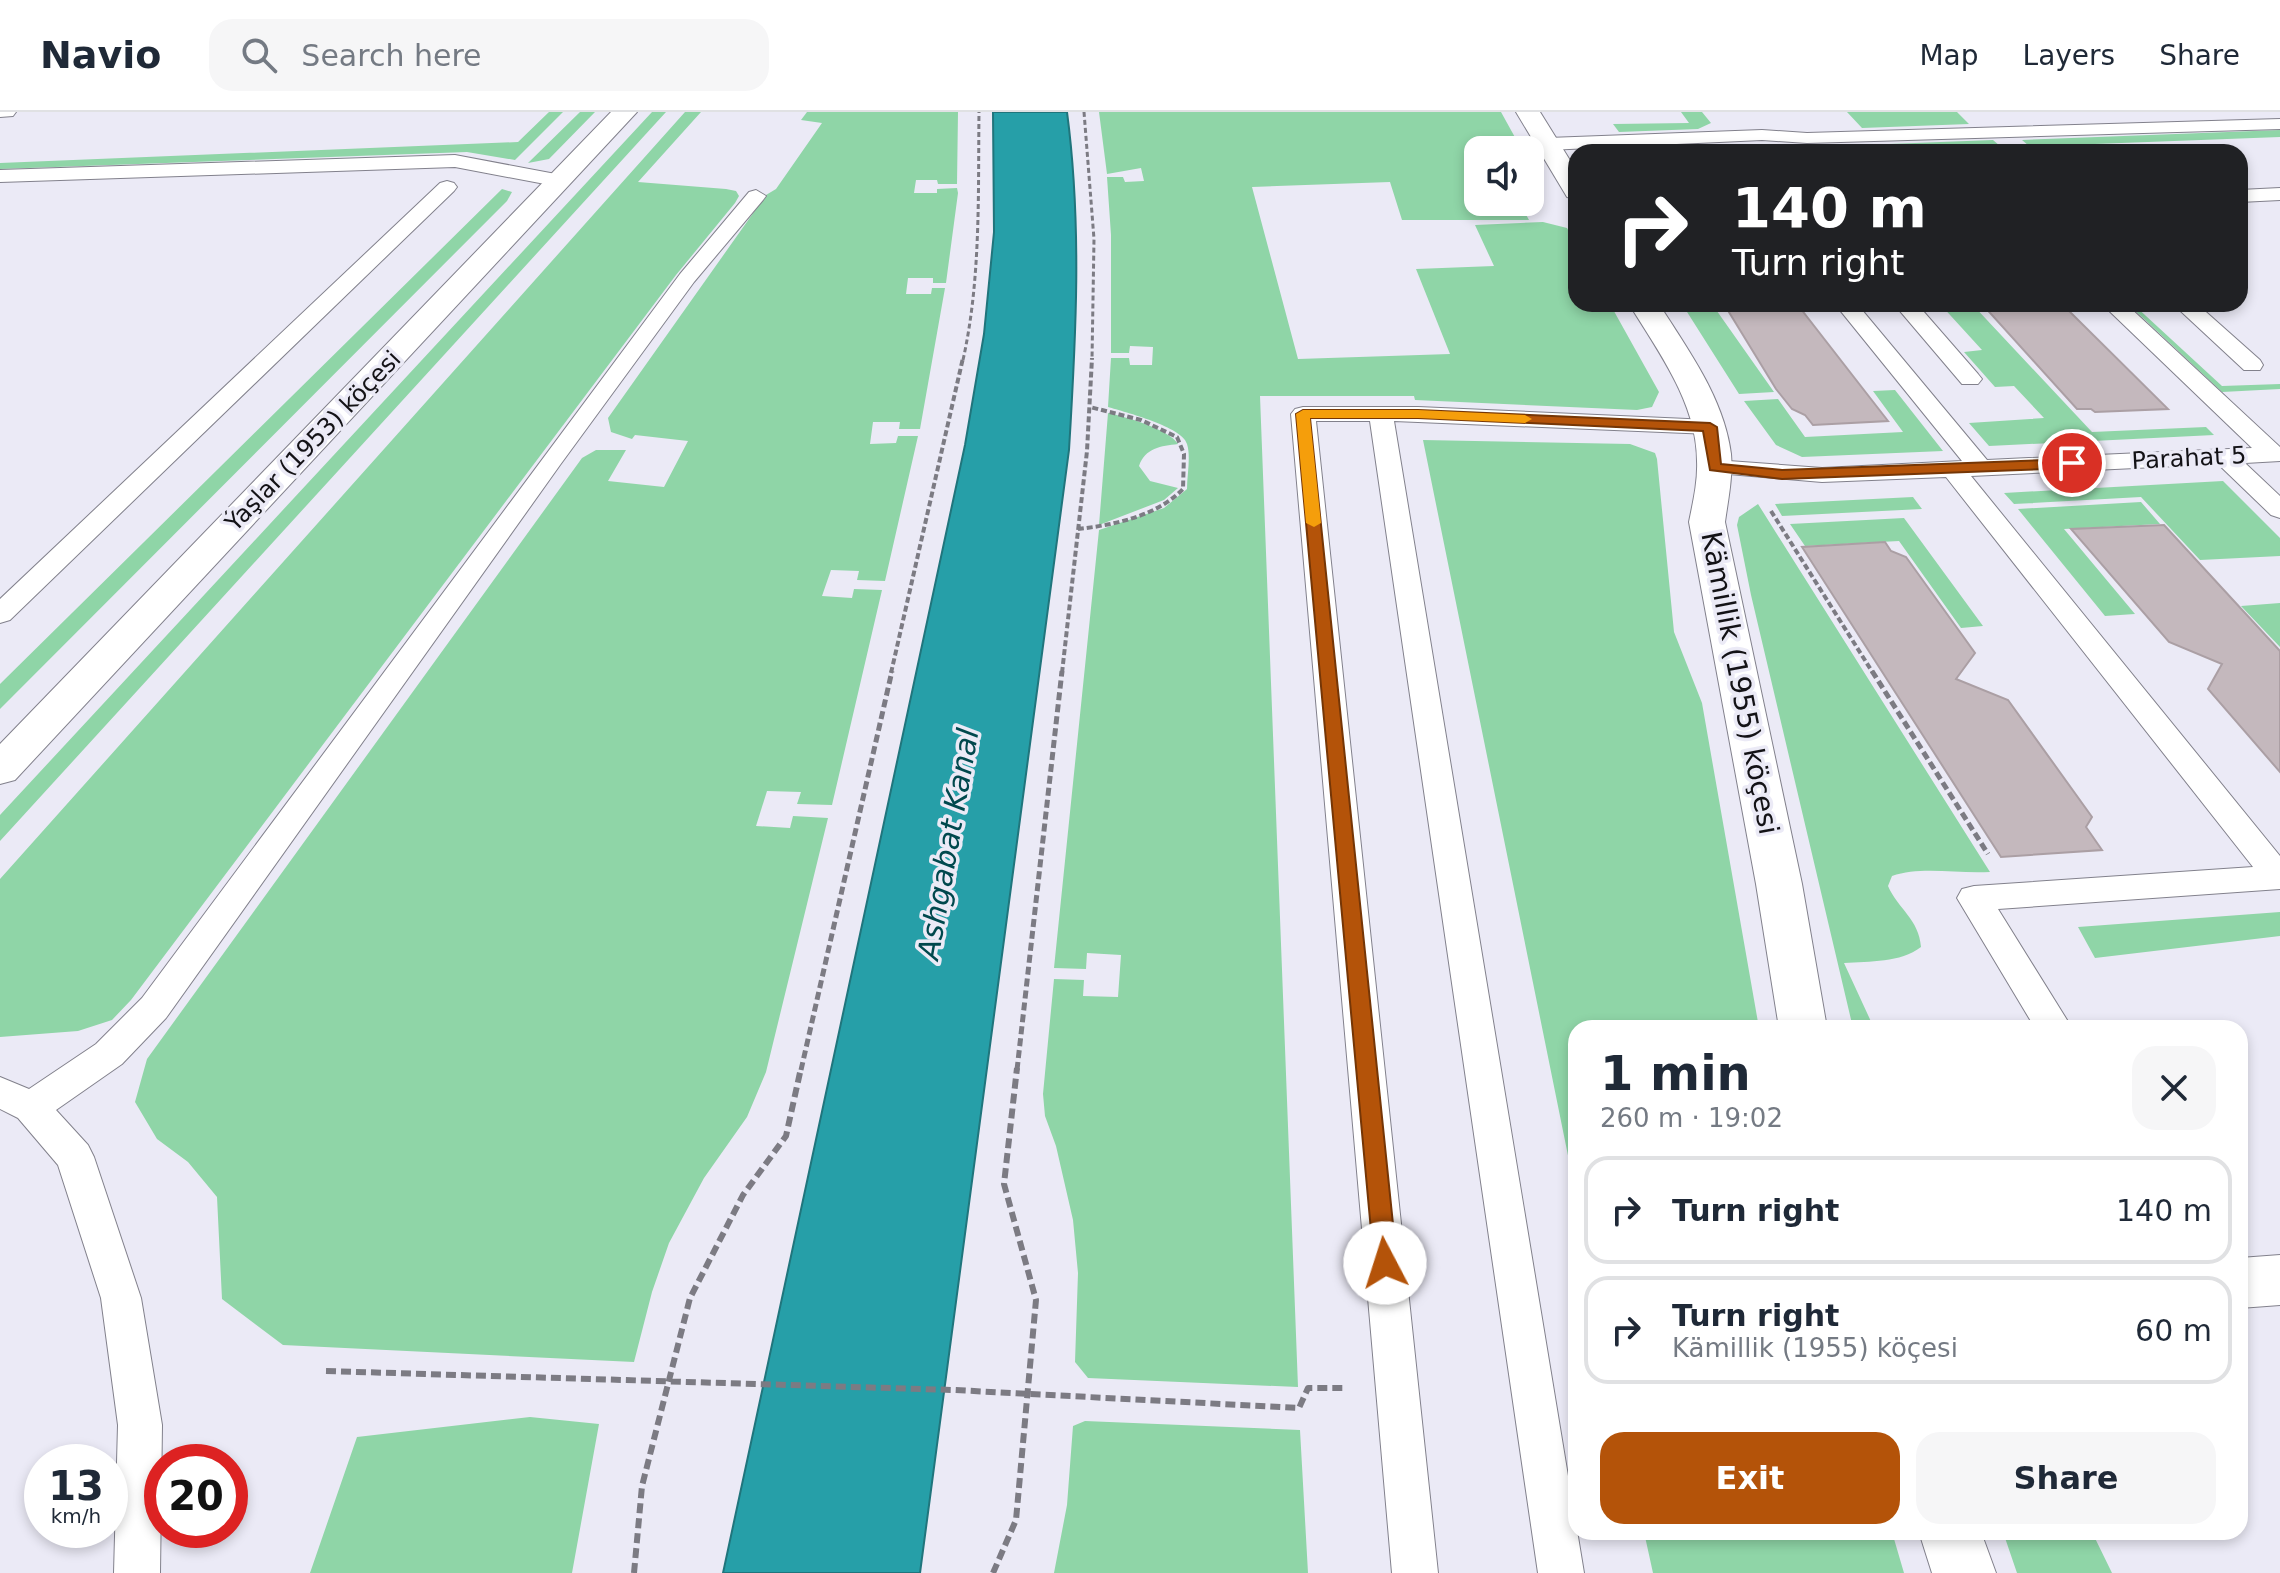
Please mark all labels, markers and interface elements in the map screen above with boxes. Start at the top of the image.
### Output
search box [209,19,769,91]
text: Navio [40,33,161,77]
icon: search [237,33,281,77]
text: Search here [301,38,482,73]
text: Map [1919,39,1979,72]
text: Layers [2023,39,2115,72]
text: Share [2159,39,2240,72]
map controls [1464,136,1544,216]
button: sound [1464,136,1544,216]
text: 140 m [1732,175,1927,240]
icon: right [1600,176,1704,280]
text: Turn right [1732,242,1904,283]
street label: Ýaşlar (1953) köçesi [218,344,406,538]
pin [2038,429,2106,497]
icon: arrive [2050,441,2094,485]
street label: Parahat 5 [2131,441,2247,475]
street label: Kämillik (1955) köçesi [1694,529,1786,837]
water label: Ashgabat Kanal [910,725,986,964]
text: 1 min [1600,1045,1751,1101]
button: close [2132,1046,2216,1130]
text: 260 m · 19:02 [1600,1103,1783,1133]
icon: right [1604,1188,1648,1232]
text: Turn right [1672,1193,1839,1228]
text: 140 m [2116,1193,2212,1228]
position arrow [1343,1221,1427,1305]
text: Turn right [1672,1298,1839,1333]
icon: right [1604,1308,1648,1352]
text: 60 m [2135,1313,2212,1348]
text: Kämillik (1955) köçesi [1672,1333,1958,1363]
button: Exit [1600,1432,1900,1524]
button: Share [1916,1432,2216,1524]
speed limit sign: 20 [144,1444,248,1548]
text: 13 [48,1463,104,1509]
text: km/h [51,1504,101,1528]

